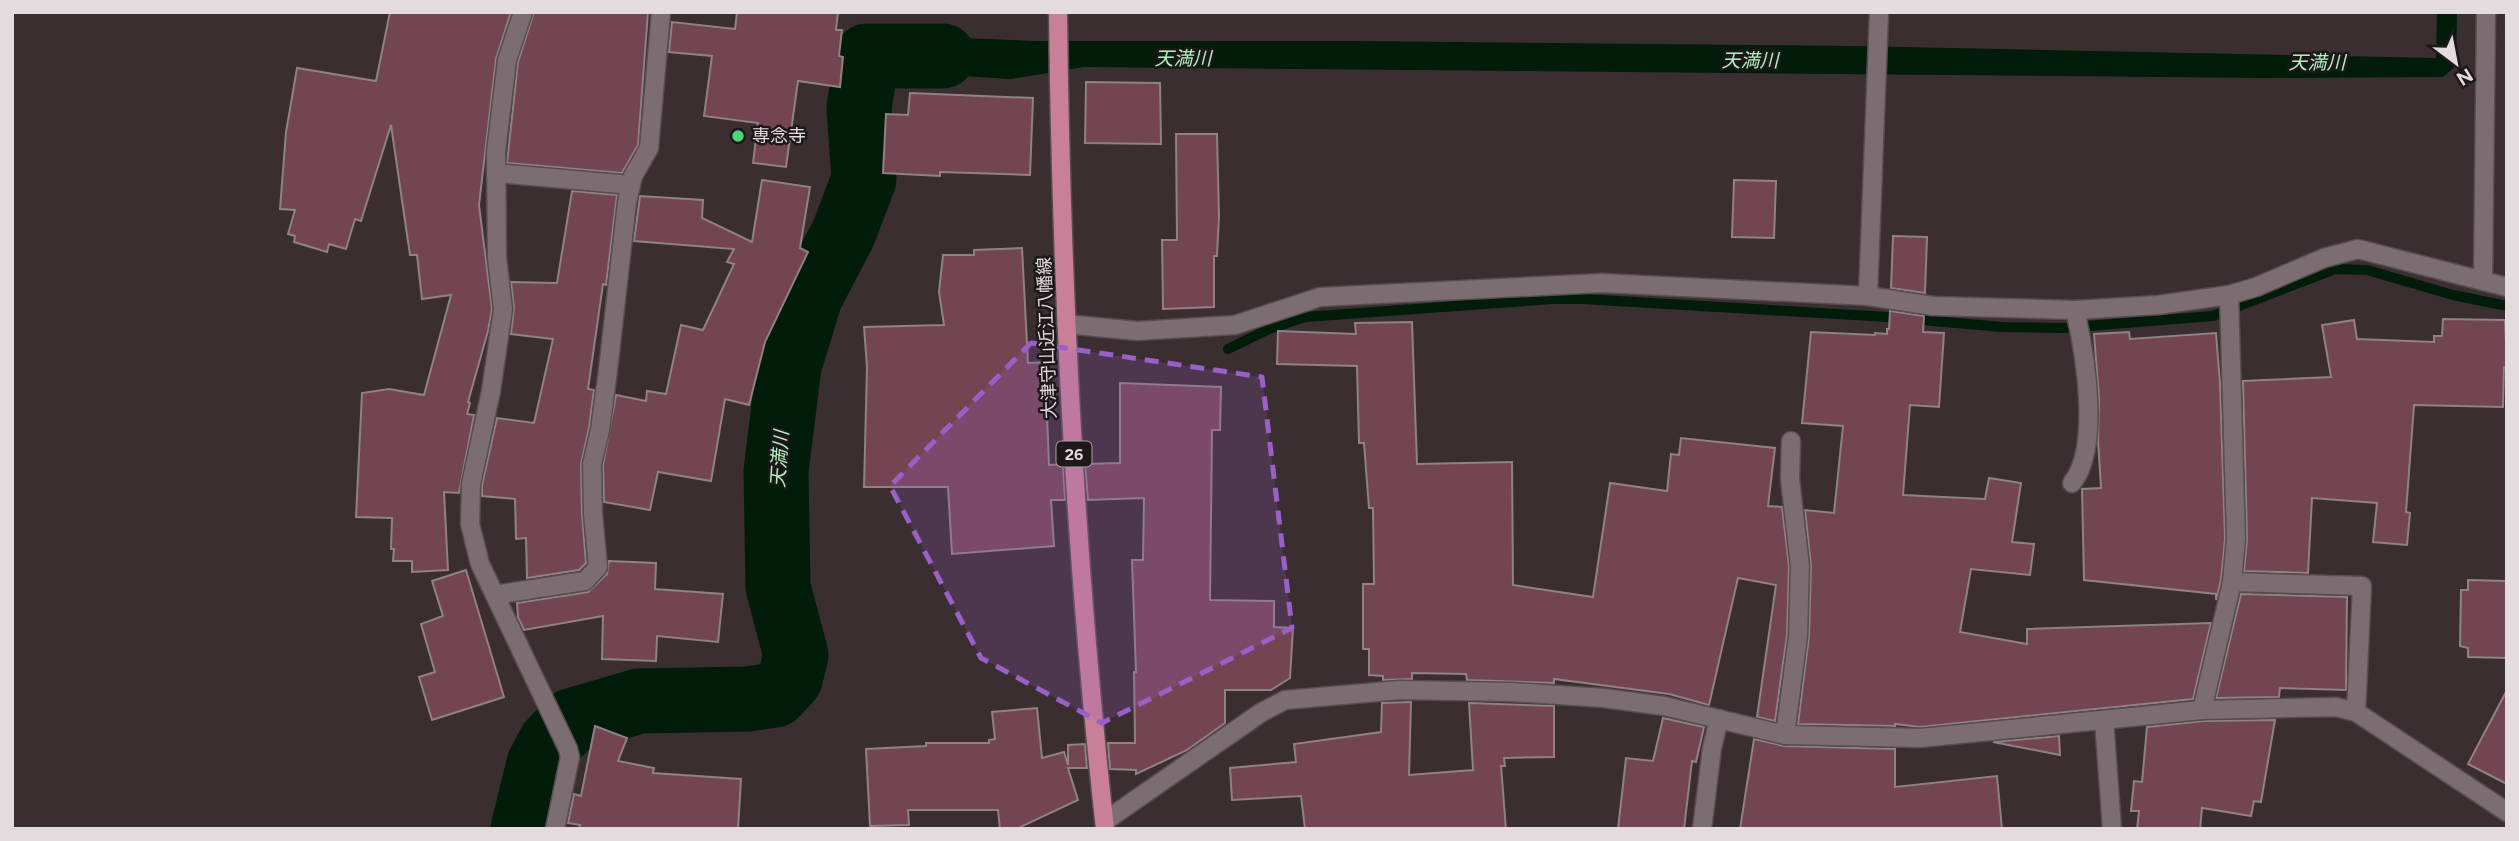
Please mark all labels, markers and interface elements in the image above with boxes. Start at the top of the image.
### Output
north arrow [2421,28,2491,98]
water label: 天満川 [1154,47,1213,70]
water label: 天満川 [1721,49,1780,72]
water label: 天満川 [2288,51,2347,74]
text: N [2452,63,2477,91]
place label: 専念寺 [752,125,806,147]
marker: 専念寺 [730,128,746,144]
street label: 大津守山近江八幡線 [1033,257,1061,419]
water label: 天満川 [766,428,793,488]
road number: 26 [1056,442,1092,467]

